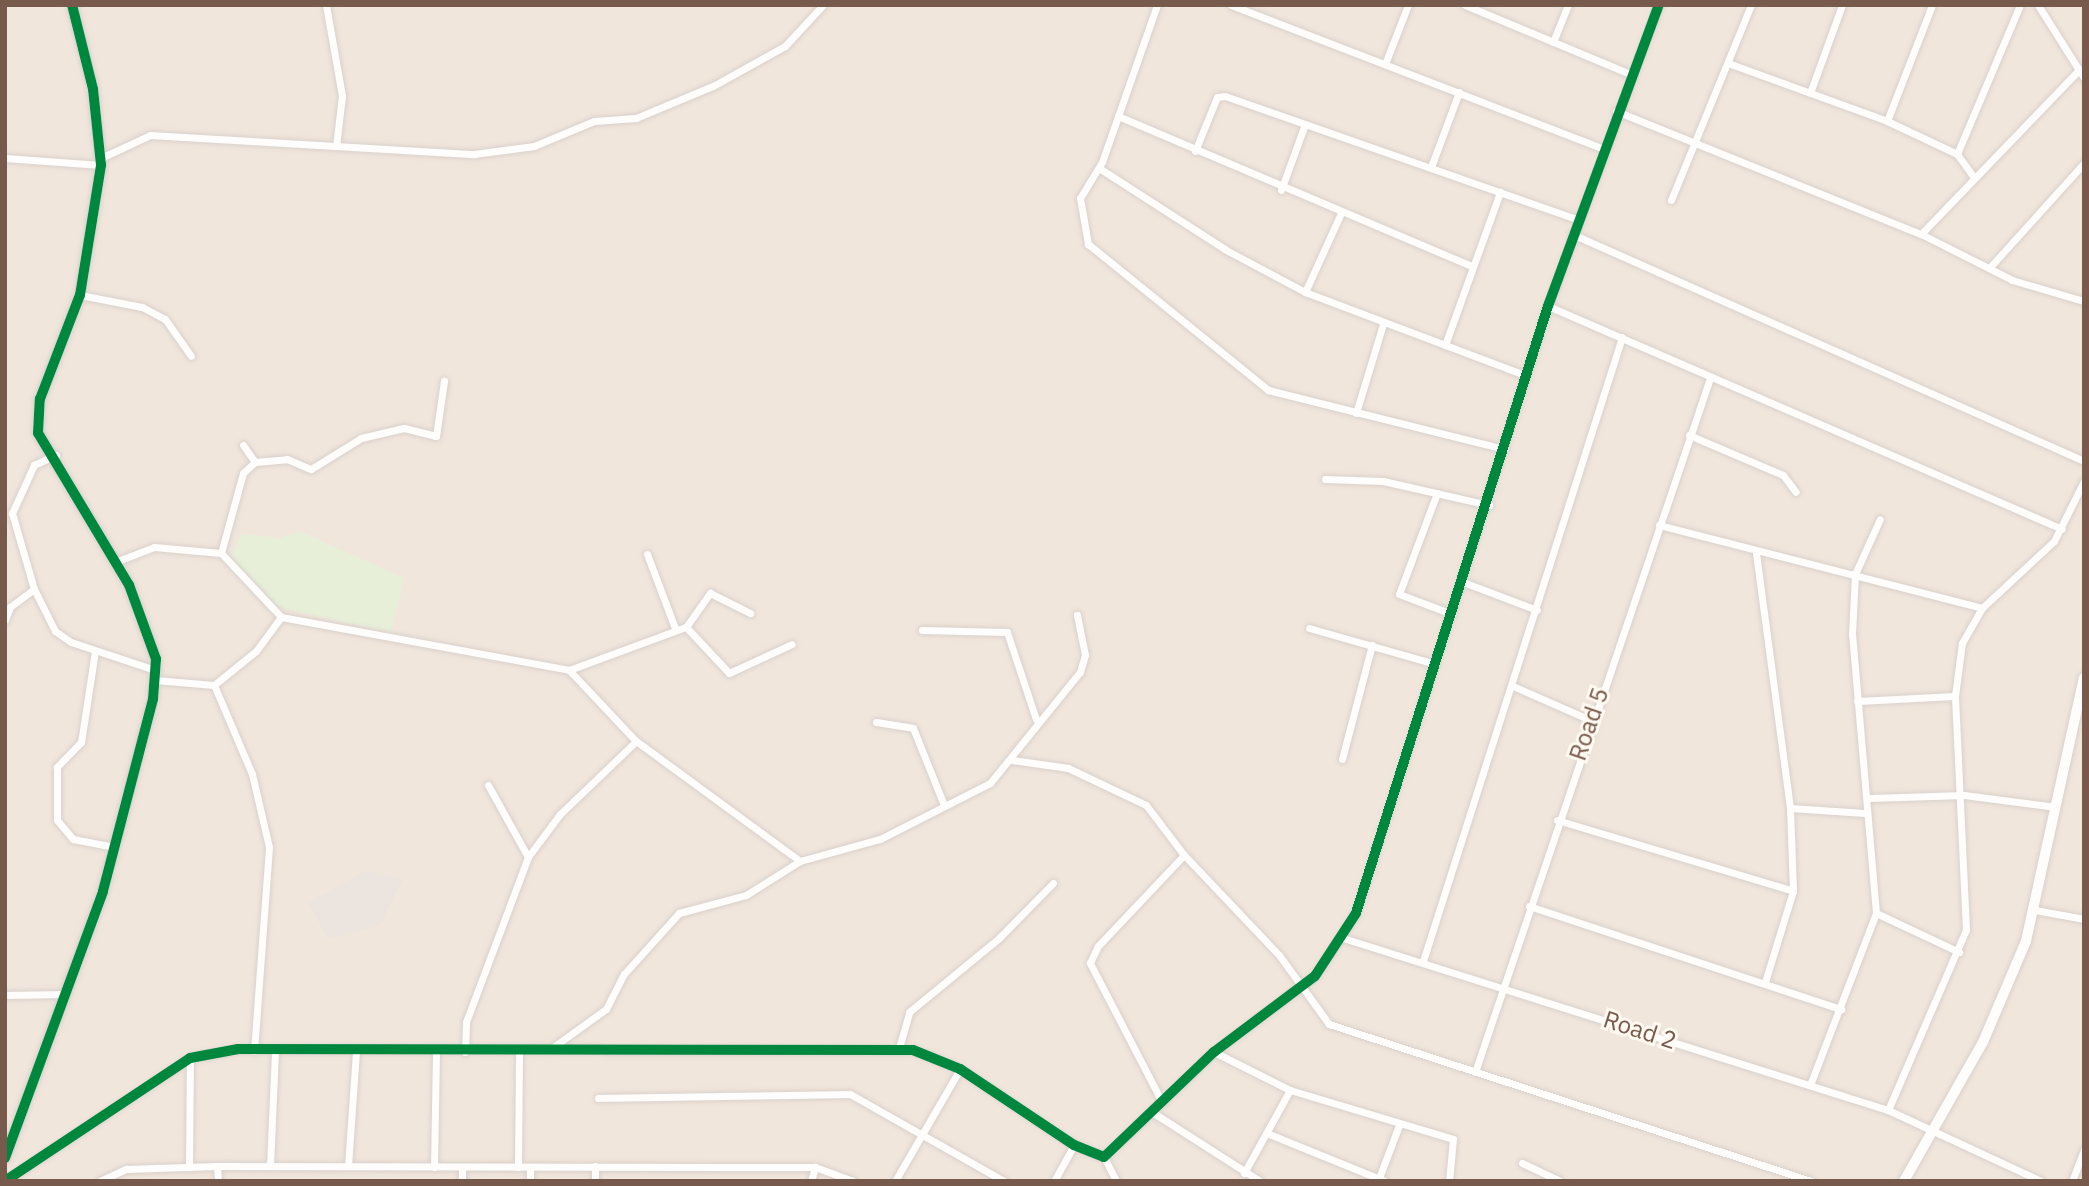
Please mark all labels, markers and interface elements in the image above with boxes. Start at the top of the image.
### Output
street label: Road 5 [1563,684,1615,764]
street label: Road 2 [1600,1005,1680,1055]

